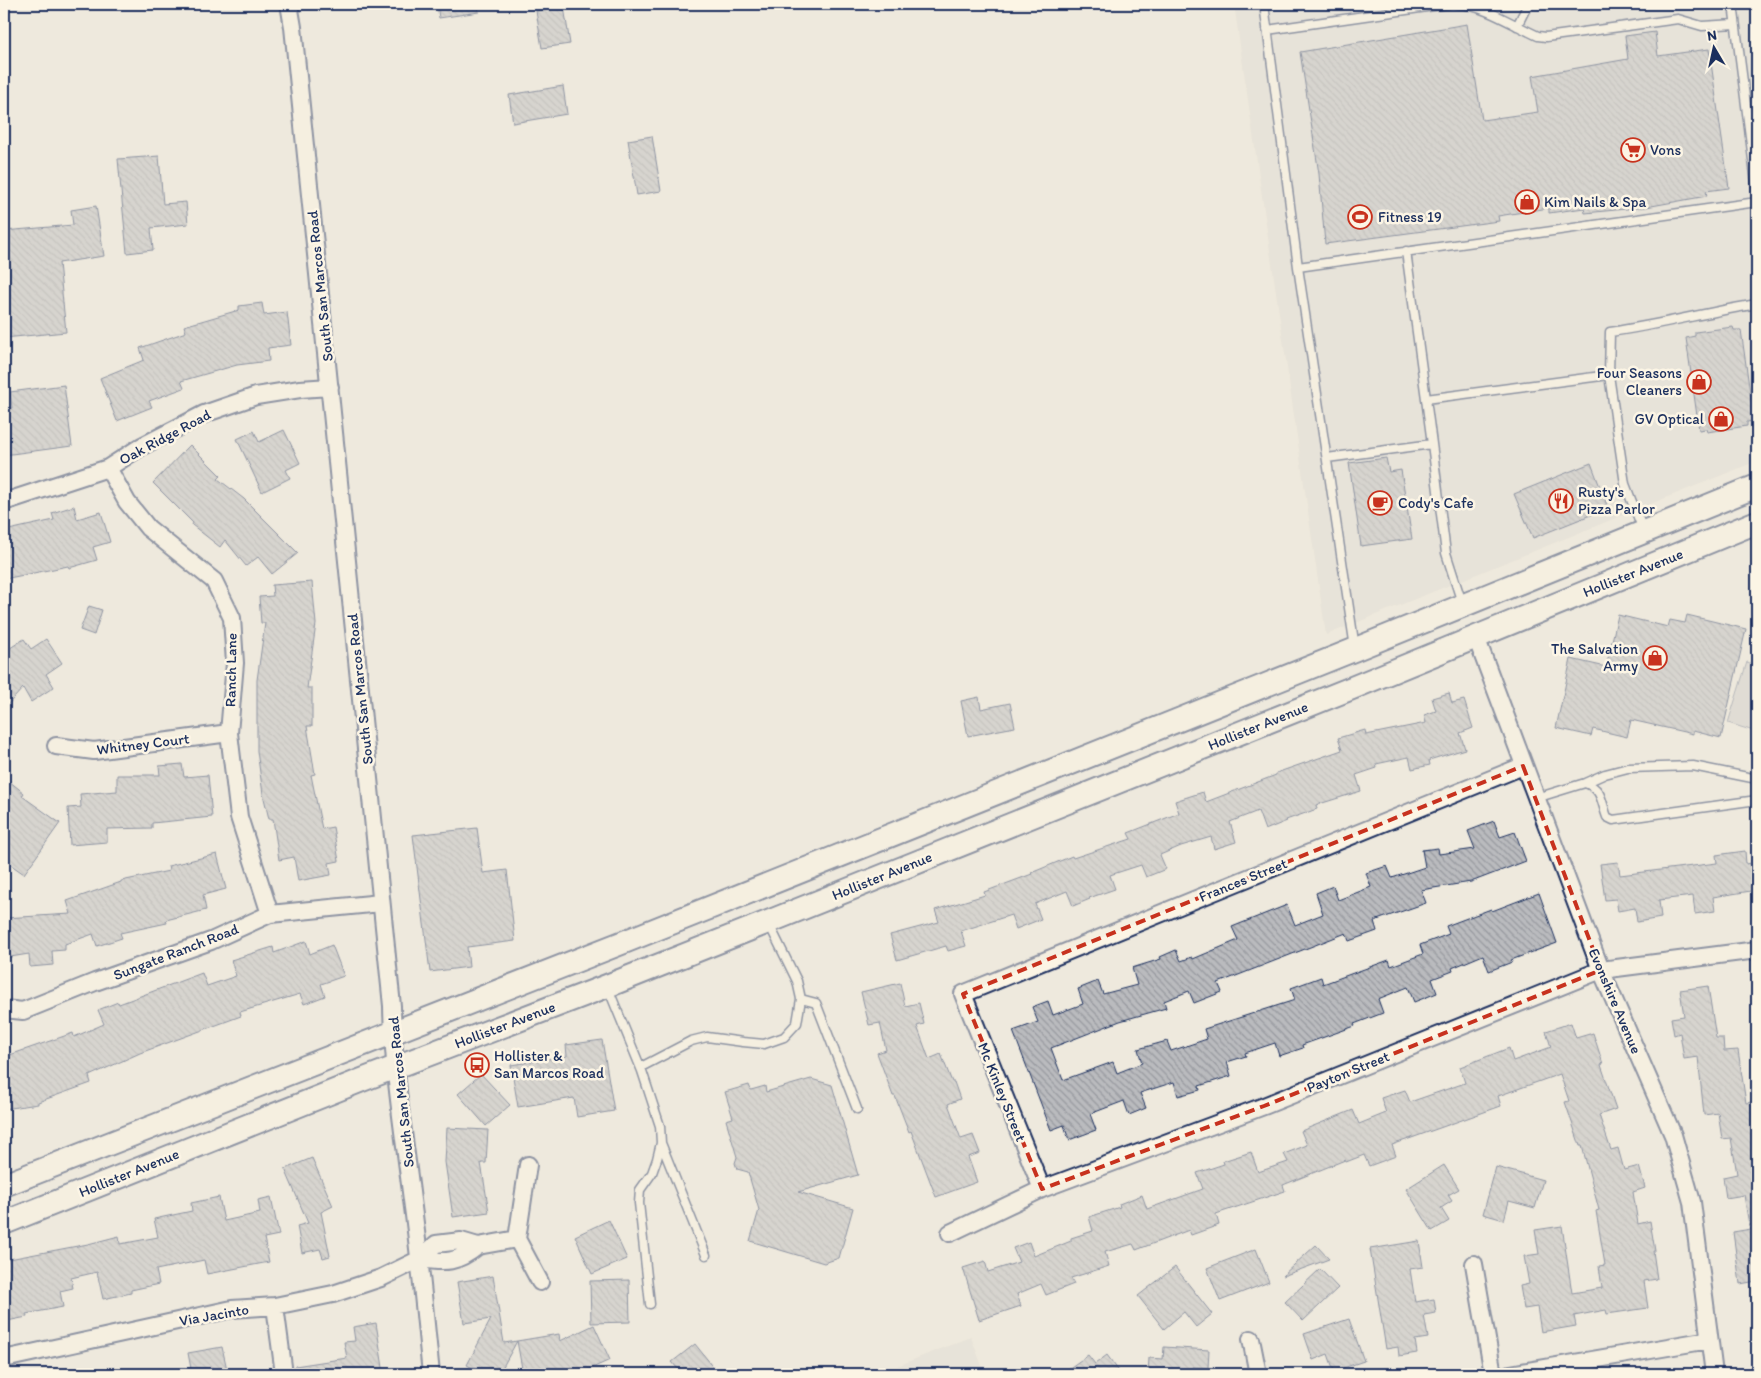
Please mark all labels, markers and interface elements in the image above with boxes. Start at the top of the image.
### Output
north arrow [1688,22,1738,72]
text: N [1706,27,1718,45]
supermarket icon: Vons [1620,137,1646,163]
place label: Vons [1650,141,1681,159]
shop icon: Kim Nails & Spa [1514,189,1540,215]
place label: Kim Nails & Spa [1544,193,1647,211]
sports icon: Fitness 19 [1347,204,1373,230]
place label: Fitness 19 [1378,208,1442,226]
street label: South San Marcos Road [303,209,337,362]
place label: Four Seasons Cleaners [1597,364,1682,399]
shop icon: Four Seasons Cleaners [1686,369,1712,395]
street label: Oak Ridge Road [116,405,215,469]
shop icon: GV Optical [1708,406,1734,432]
place label: GV Optical [1635,410,1705,428]
place label: Rusty's Pizza Parlor [1578,483,1655,518]
restaurant icon: Rusty's Pizza Parlor [1548,488,1574,514]
cafe icon: Cody's Cafe [1367,490,1393,516]
place label: Cody's Cafe [1398,494,1474,512]
street label: Hollister Avenue [1580,545,1686,601]
street label: South San Marcos Road [343,612,377,765]
street label: Ranch Lane [221,633,241,707]
place label: The Salvation Army [1551,640,1638,675]
shop icon: The Salvation Army [1642,645,1668,671]
street label: Hollister Avenue [1205,698,1311,754]
street label: Whitney Court [96,729,191,759]
street label: Hollister Avenue [829,848,935,904]
street label: Frances Street [1196,854,1290,906]
street label: Sungate Ranch Road [111,920,242,984]
street label: Evonshire Avenue [1585,945,1645,1057]
street label: Hollister Avenue [452,997,558,1053]
street label: South San Marcos Road [384,1015,418,1168]
street label: Mc Kinley Street [974,1040,1030,1144]
place label: Hollister & San Marcos Road [494,1047,604,1082]
street label: Payton Street [1304,1047,1392,1097]
bus stop icon: Hollister & San Marcos Road [464,1052,490,1078]
street label: Hollister Avenue [76,1145,182,1201]
street label: Via Jacinto [178,1300,250,1330]

